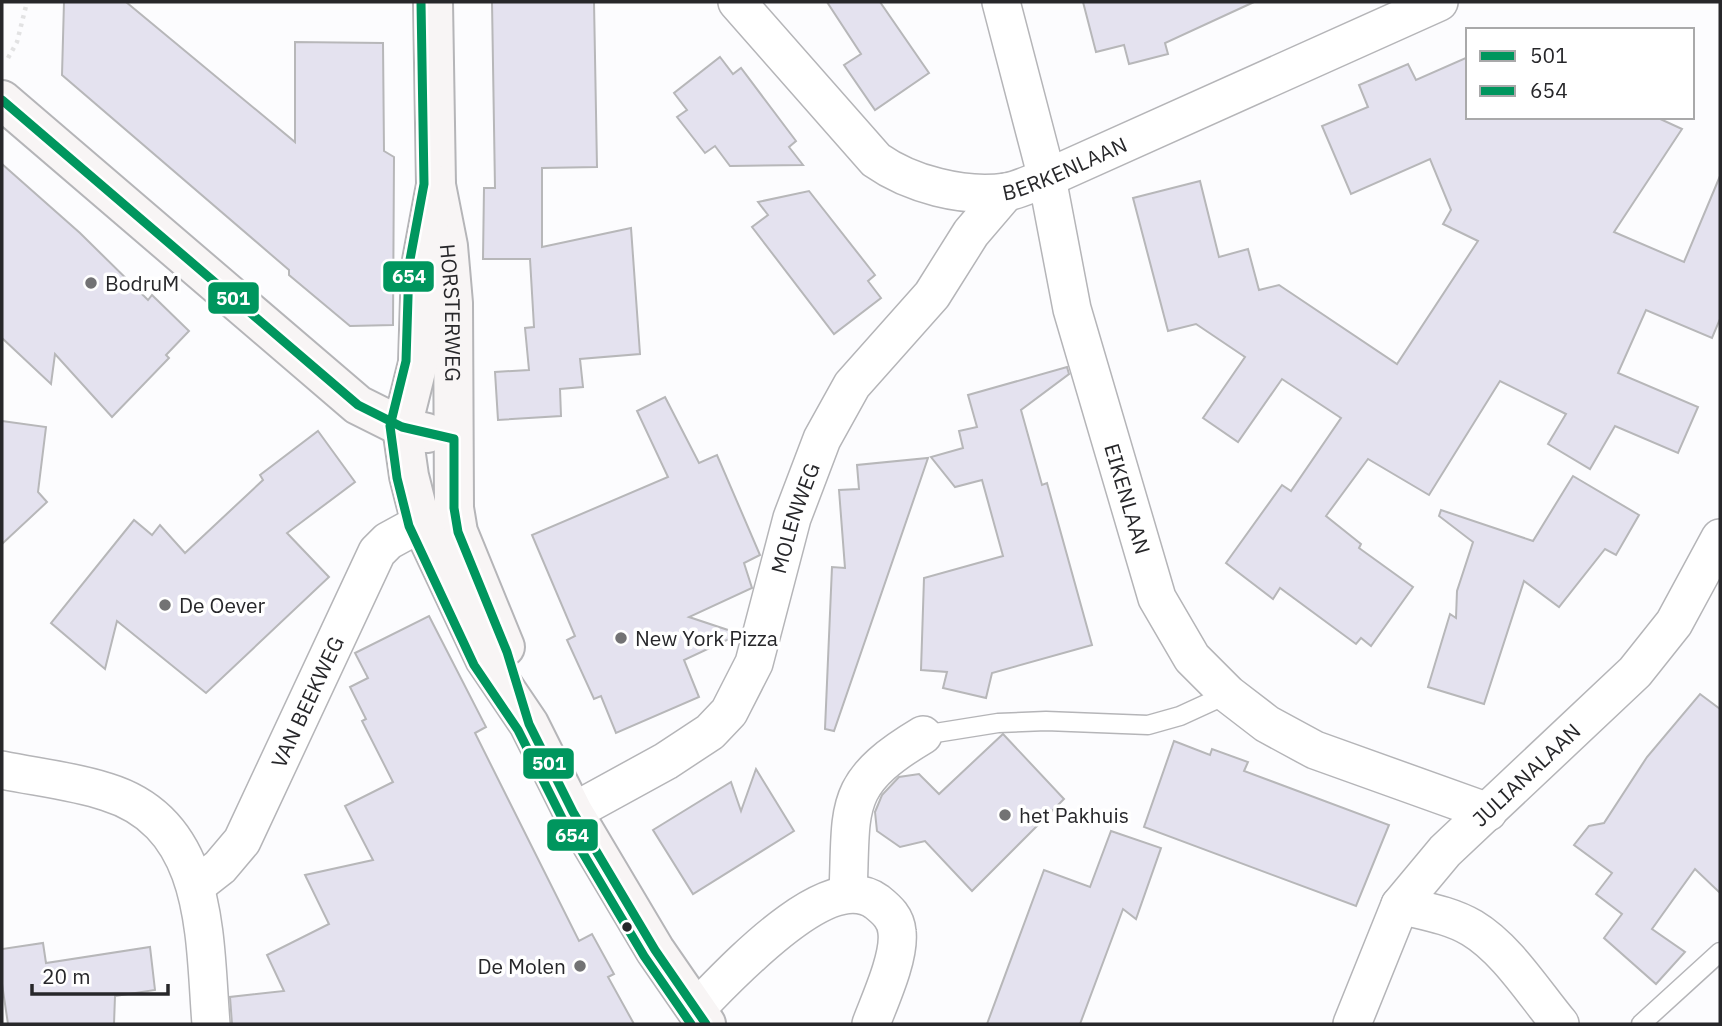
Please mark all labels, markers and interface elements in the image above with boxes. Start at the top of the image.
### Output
legend [1466,28,1694,119]
text: 501 [1530,41,1568,69]
text: 654 [1530,76,1568,104]
street label: BERKENLAAN [999,130,1131,207]
street label: HORSTERWEG [434,242,467,382]
line badge: 654 [382,260,435,293]
text: 654 [392,264,426,288]
place label: BodruM [105,269,179,297]
marker: BodruM [83,275,99,291]
line badge: 501 [207,281,260,315]
text: 501 [216,286,251,310]
street label: EIKENLAAN [1098,440,1157,557]
street label: MOLENWEG [764,459,826,577]
place label: De Oever [179,591,265,619]
marker: De Oever [157,597,173,613]
place label: New York Pizza [635,624,778,652]
marker: New York Pizza [613,630,629,646]
street label: VAN BEEKWEG [264,631,350,772]
street label: JULIANALAAN [1466,717,1586,832]
line badge: 501 [522,747,575,780]
text: 501 [532,751,567,775]
place label: het Pakhuis [1019,801,1129,829]
marker: het Pakhuis [997,807,1013,823]
line badge: 654 [546,818,599,852]
text: 654 [555,823,589,847]
unlabelled marker [620,920,634,934]
place label: De Molen [477,952,566,980]
scale bar [32,953,168,997]
marker: De Molen [572,958,588,974]
text: 20 m [42,962,91,990]

